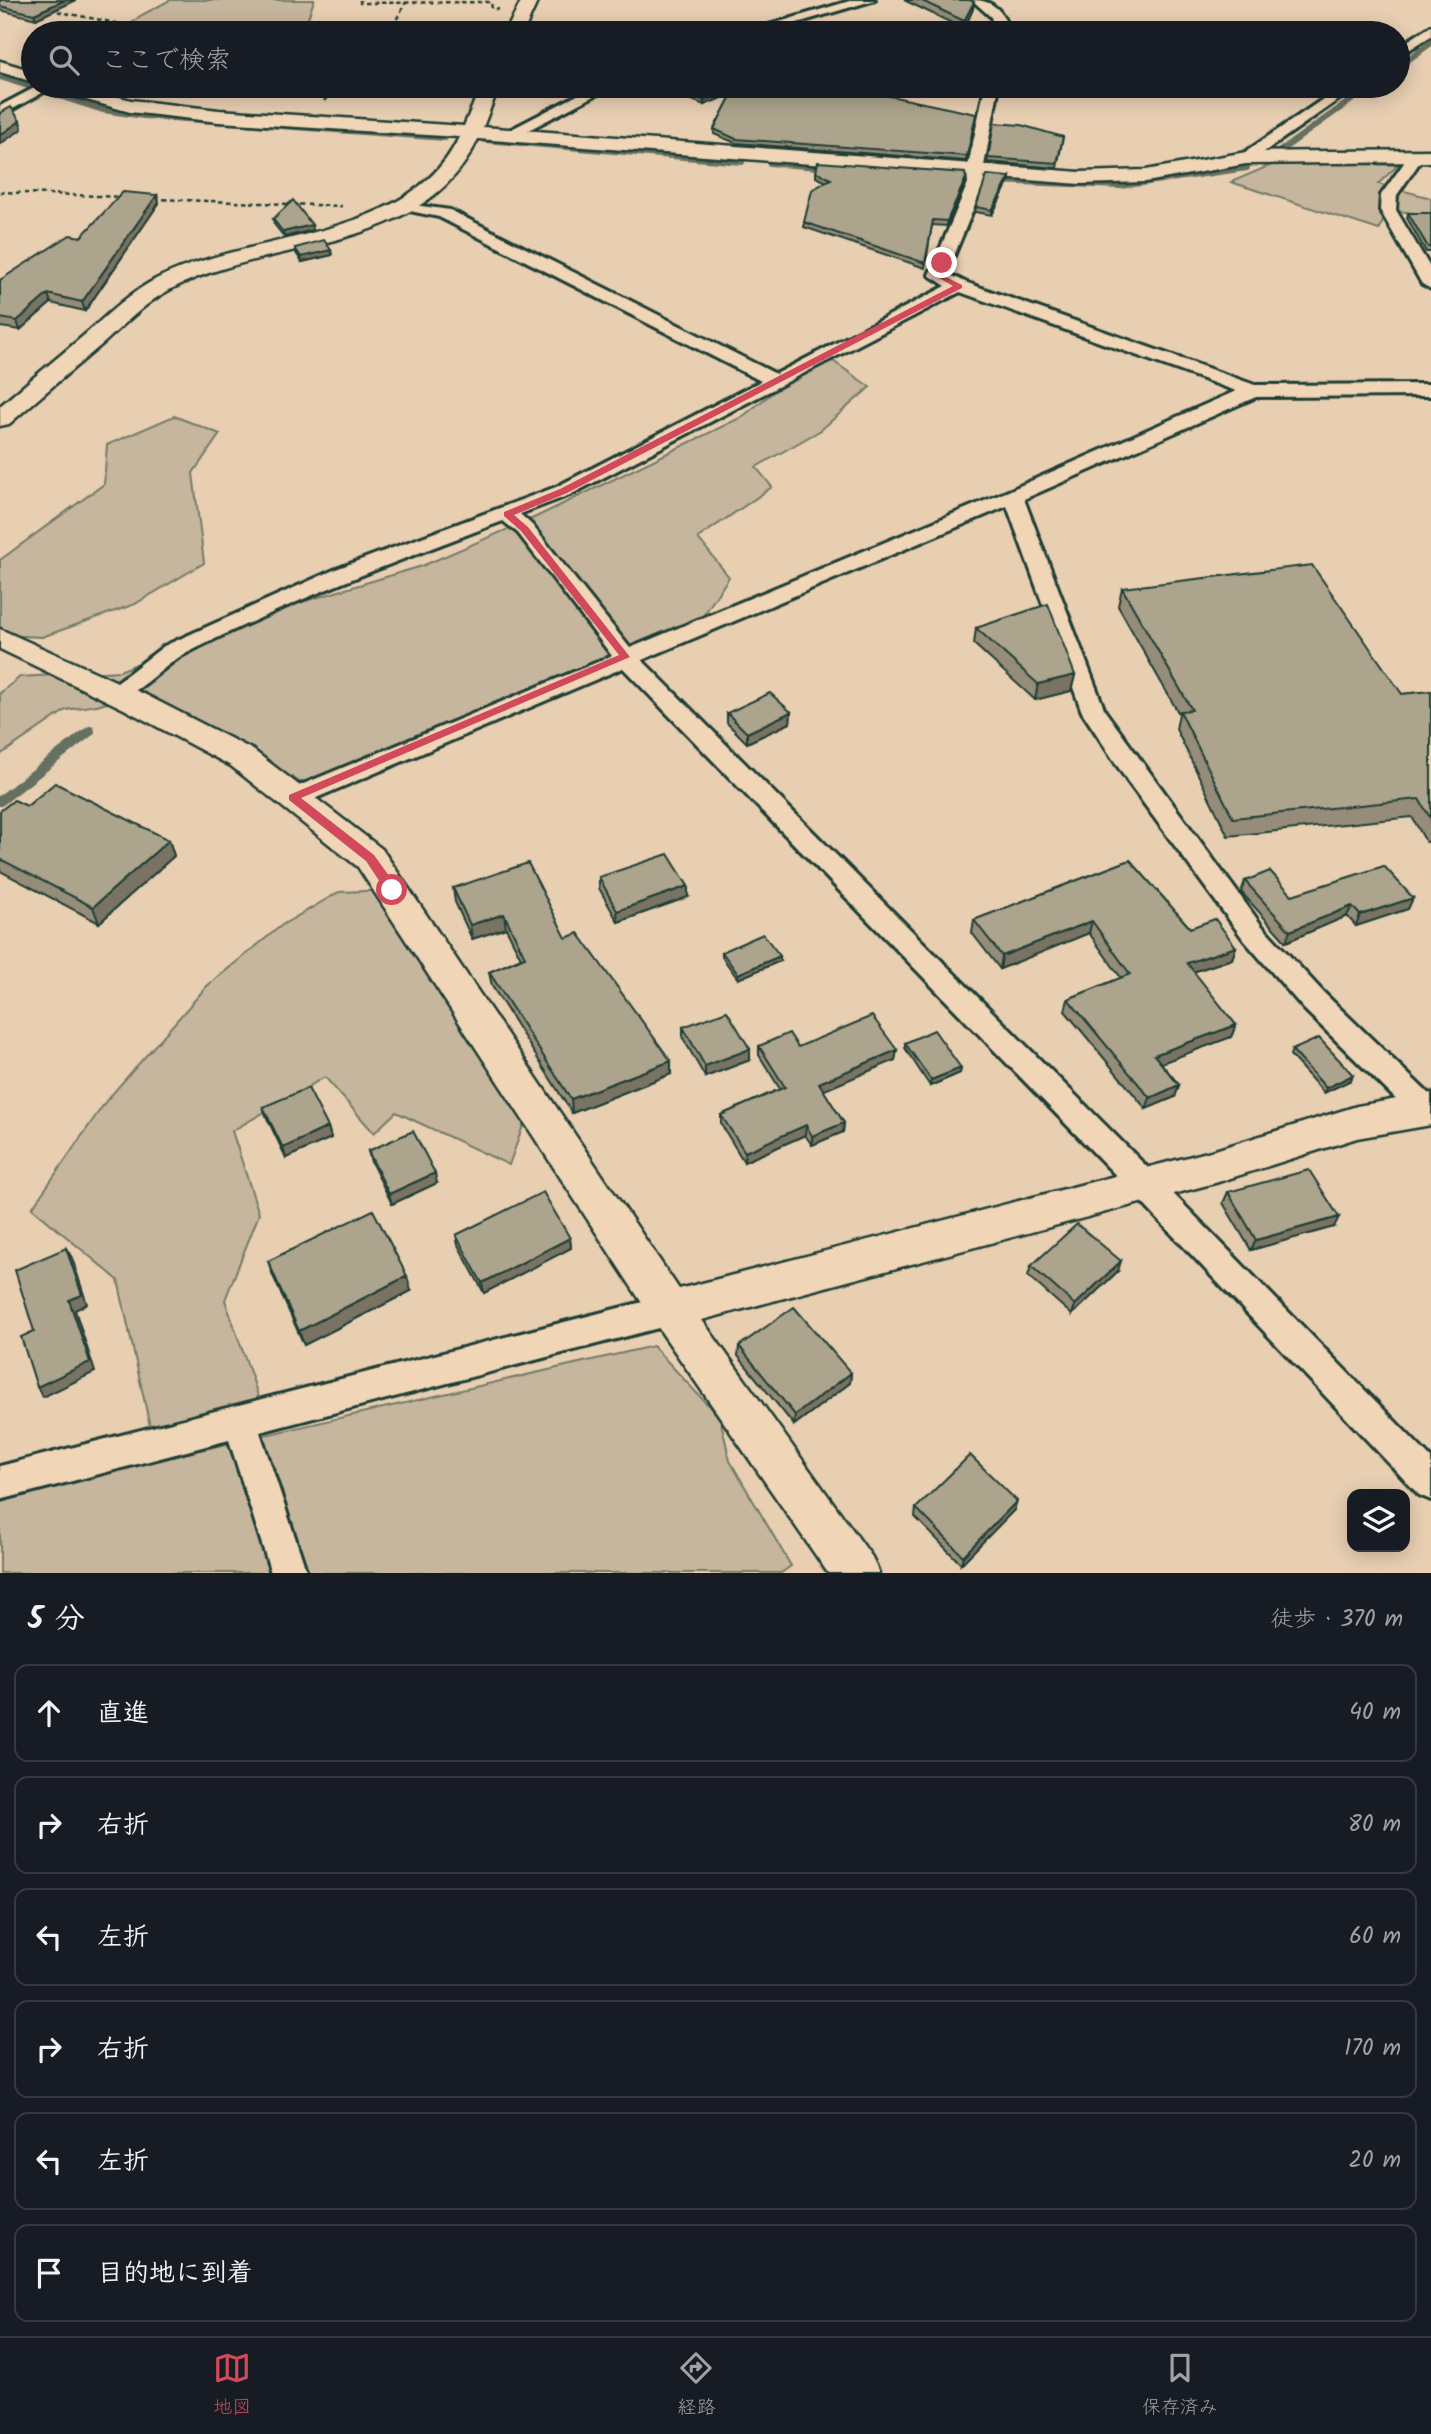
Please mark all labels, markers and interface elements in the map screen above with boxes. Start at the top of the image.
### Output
search box [21,21,1410,98]
text: ここで検索 [101,40,231,82]
icon: search [45,41,83,79]
route end [926,247,957,278]
route start [376,874,407,905]
map controls [1347,1489,1410,1552]
button: layers [1347,1489,1410,1552]
text: 5 分 [28,1596,85,1644]
text: 徒歩 · 370 m [1270,1602,1403,1638]
text: 直進 [97,1693,149,1735]
icon: ahead [30,1694,68,1732]
text: 40 m [1349,1695,1401,1731]
text: 右折 [97,1805,149,1847]
icon: right [30,1806,68,1844]
text: 80 m [1348,1807,1401,1843]
text: 左折 [97,1917,149,1959]
icon: left [30,1918,68,1956]
text: 60 m [1349,1919,1401,1955]
text: 右折 [97,2029,149,2071]
icon: right [30,2030,68,2068]
text: 170 m [1344,2031,1401,2067]
text: 左折 [97,2141,149,2183]
icon: left [30,2142,68,2180]
text: 20 m [1349,2143,1401,2179]
text: 目的地に到着 [97,2253,253,2295]
icon: arrive [30,2254,68,2292]
tab: 地図 [213,2349,251,2423]
tab: 経路 [677,2349,716,2423]
tab: 保存済み [1142,2349,1218,2423]

